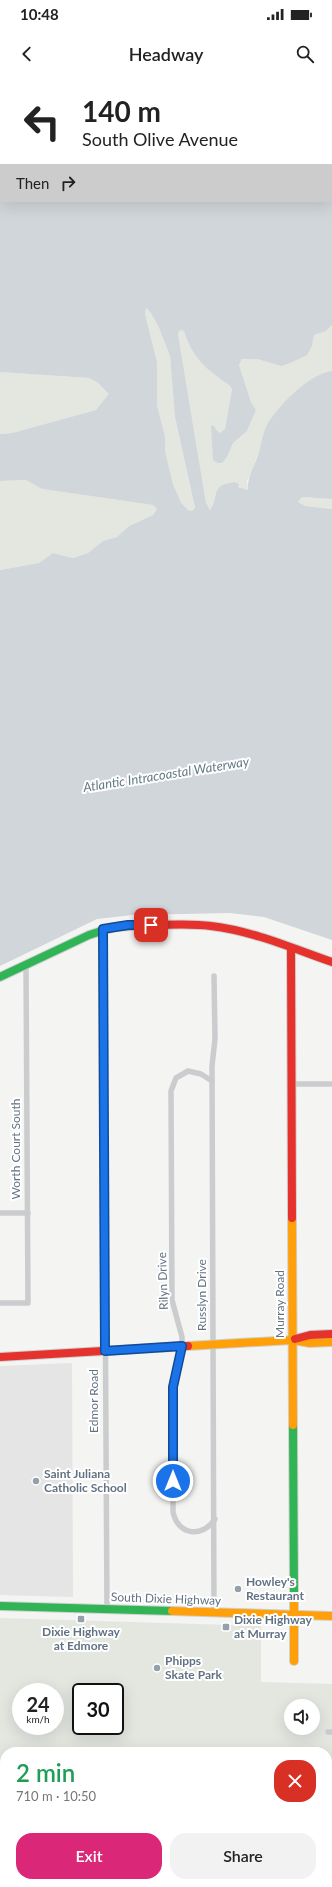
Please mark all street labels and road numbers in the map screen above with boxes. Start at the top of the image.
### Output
street label: Worth Court South [8,1098,23,1200]
street label: Rilyn Drive [154,1252,171,1310]
street label: Russlyn Drive [194,1259,209,1331]
street label: Murray Road [272,1270,287,1338]
street label: Edmor Road [86,1369,101,1433]
street label: South Dixie Highway [111,1589,222,1608]

